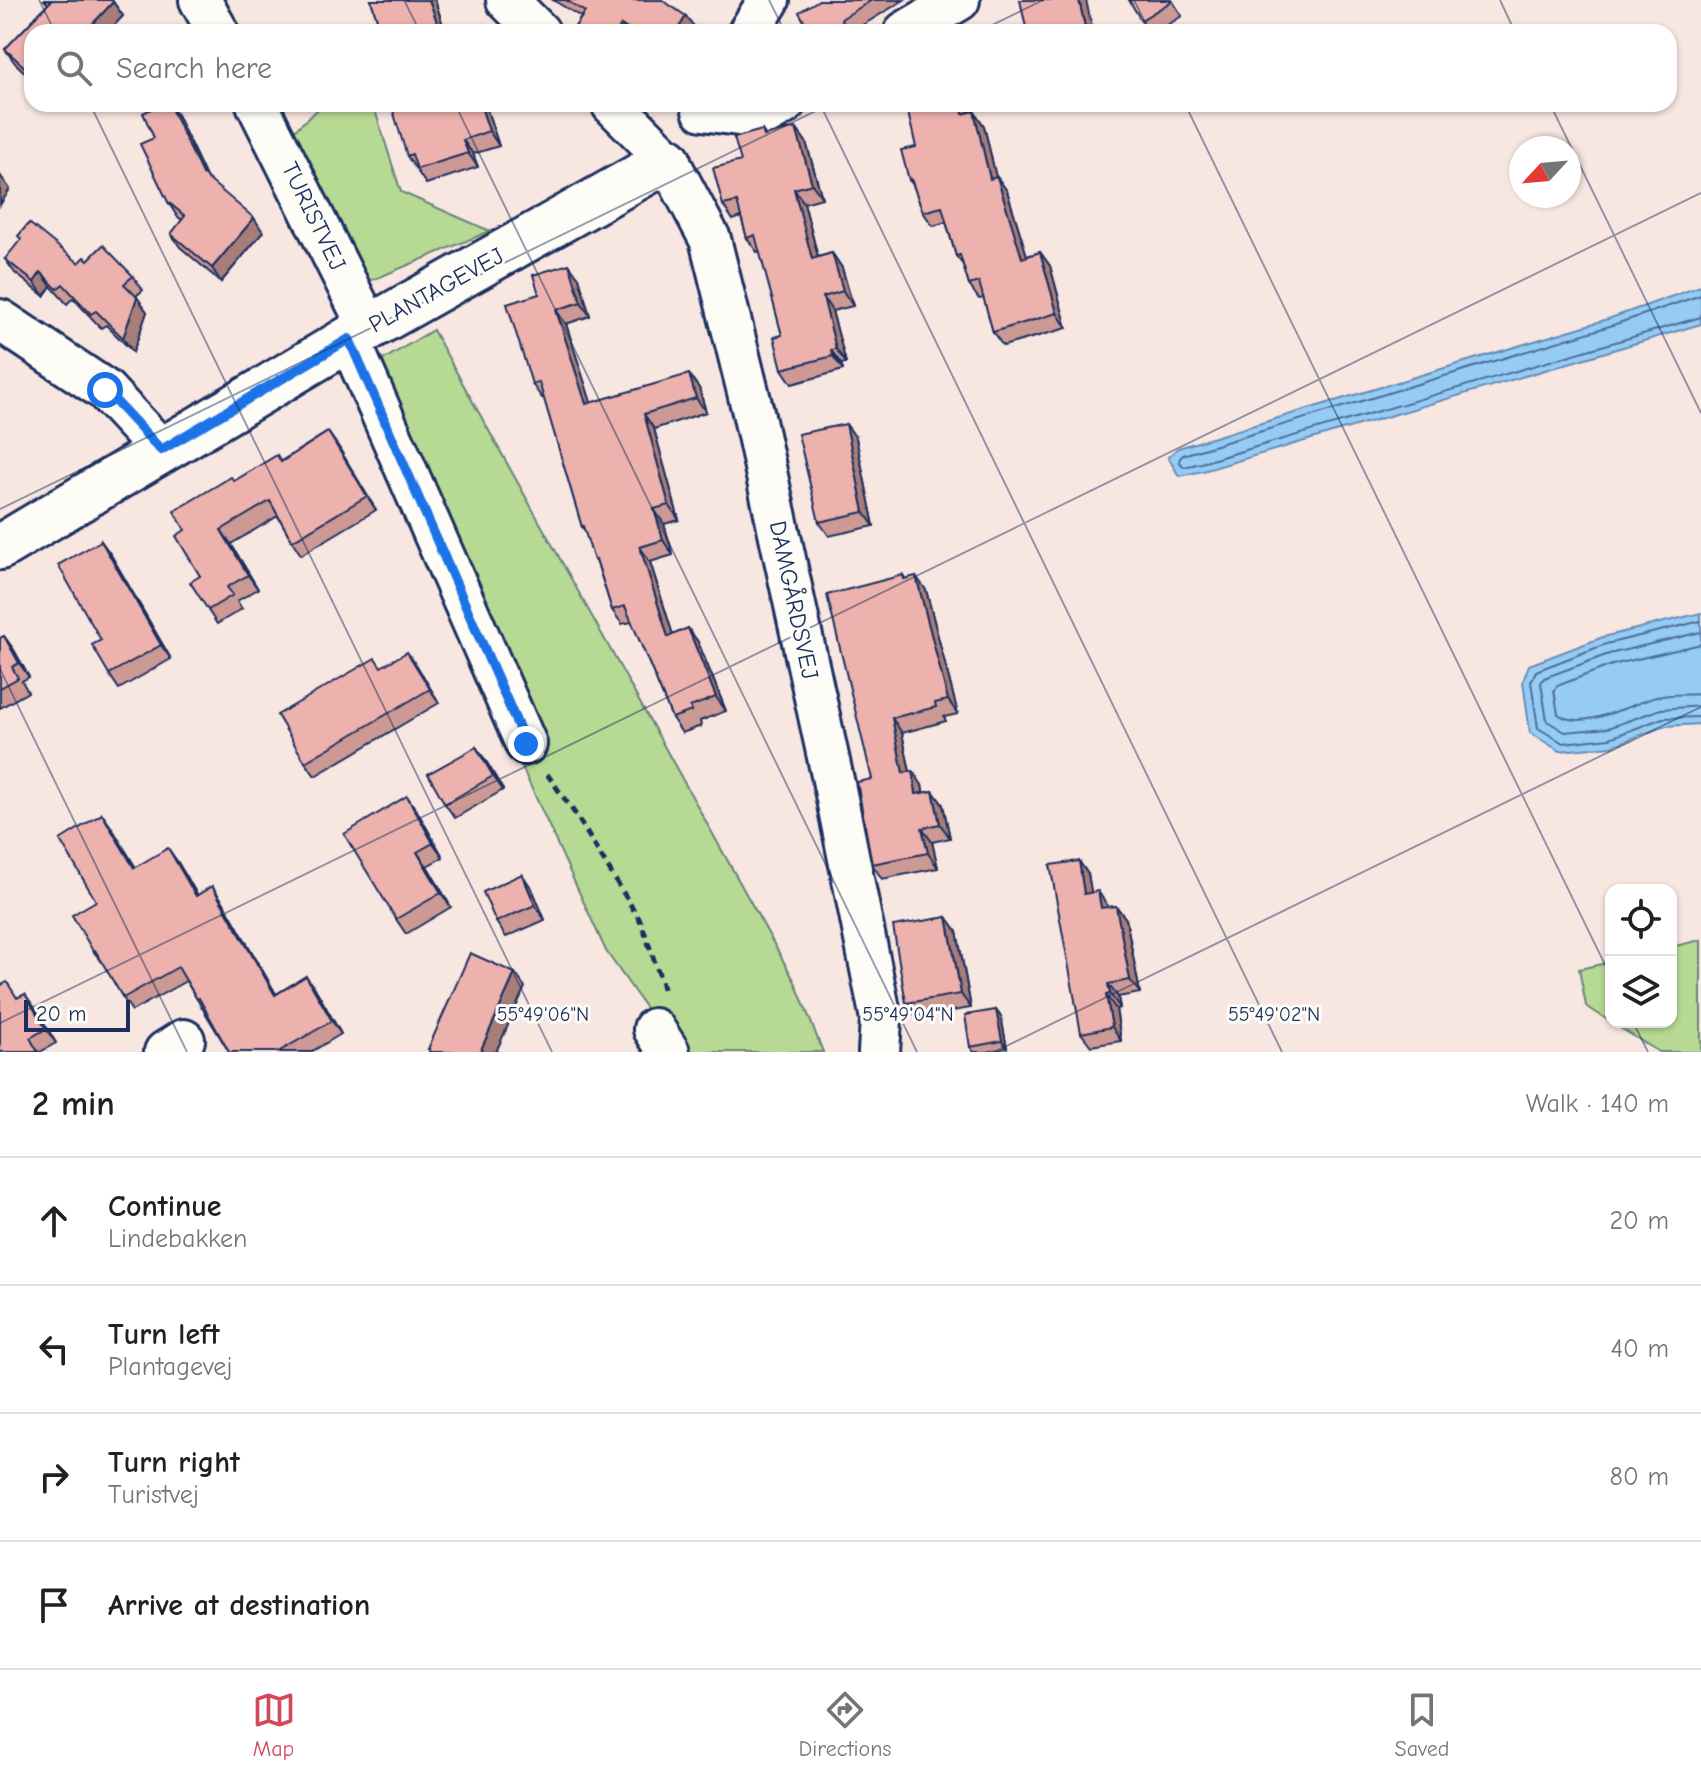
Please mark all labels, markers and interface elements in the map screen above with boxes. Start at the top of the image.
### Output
search box [24,24,1677,112]
icon: search [52,46,96,90]
text: Search here [116,51,272,86]
north arrow [1509,136,1581,208]
street label: TURISTVEJ [276,157,352,275]
street label: PLANTAGEVEJ [364,242,508,338]
route start [87,372,123,408]
street label: DAMGÅRDSVEJ [764,518,826,682]
route end [508,726,544,762]
map controls [1605,884,1677,1028]
button: locate [1605,884,1677,956]
button: layers [1605,956,1677,1028]
scale bar [24,996,130,1032]
text: 20 m [36,1001,86,1027]
text: 55°49'06"N [497,1003,589,1026]
text: 55°49'04"N [862,1003,954,1026]
text: 55°49'02"N [1228,1003,1320,1026]
text: 2 min [32,1084,115,1124]
text: Walk · 140 m [1526,1089,1669,1119]
text: Continue [108,1189,222,1224]
icon: ahead [32,1199,76,1243]
text: 20 m [1609,1206,1669,1236]
text: Lindebakken [108,1224,247,1254]
text: Turn left [108,1317,220,1352]
icon: left [32,1327,76,1371]
text: 40 m [1610,1334,1669,1364]
text: Plantagevej [108,1352,232,1382]
text: Turn right [108,1445,240,1480]
icon: right [32,1455,76,1499]
text: 80 m [1610,1462,1669,1492]
text: Turistvej [108,1480,199,1510]
icon: arrive [32,1583,76,1627]
text: Arrive at destination [108,1588,370,1623]
tab: Map [252,1688,296,1762]
tab: Directions [799,1688,892,1762]
tab: Saved [1395,1688,1449,1762]

